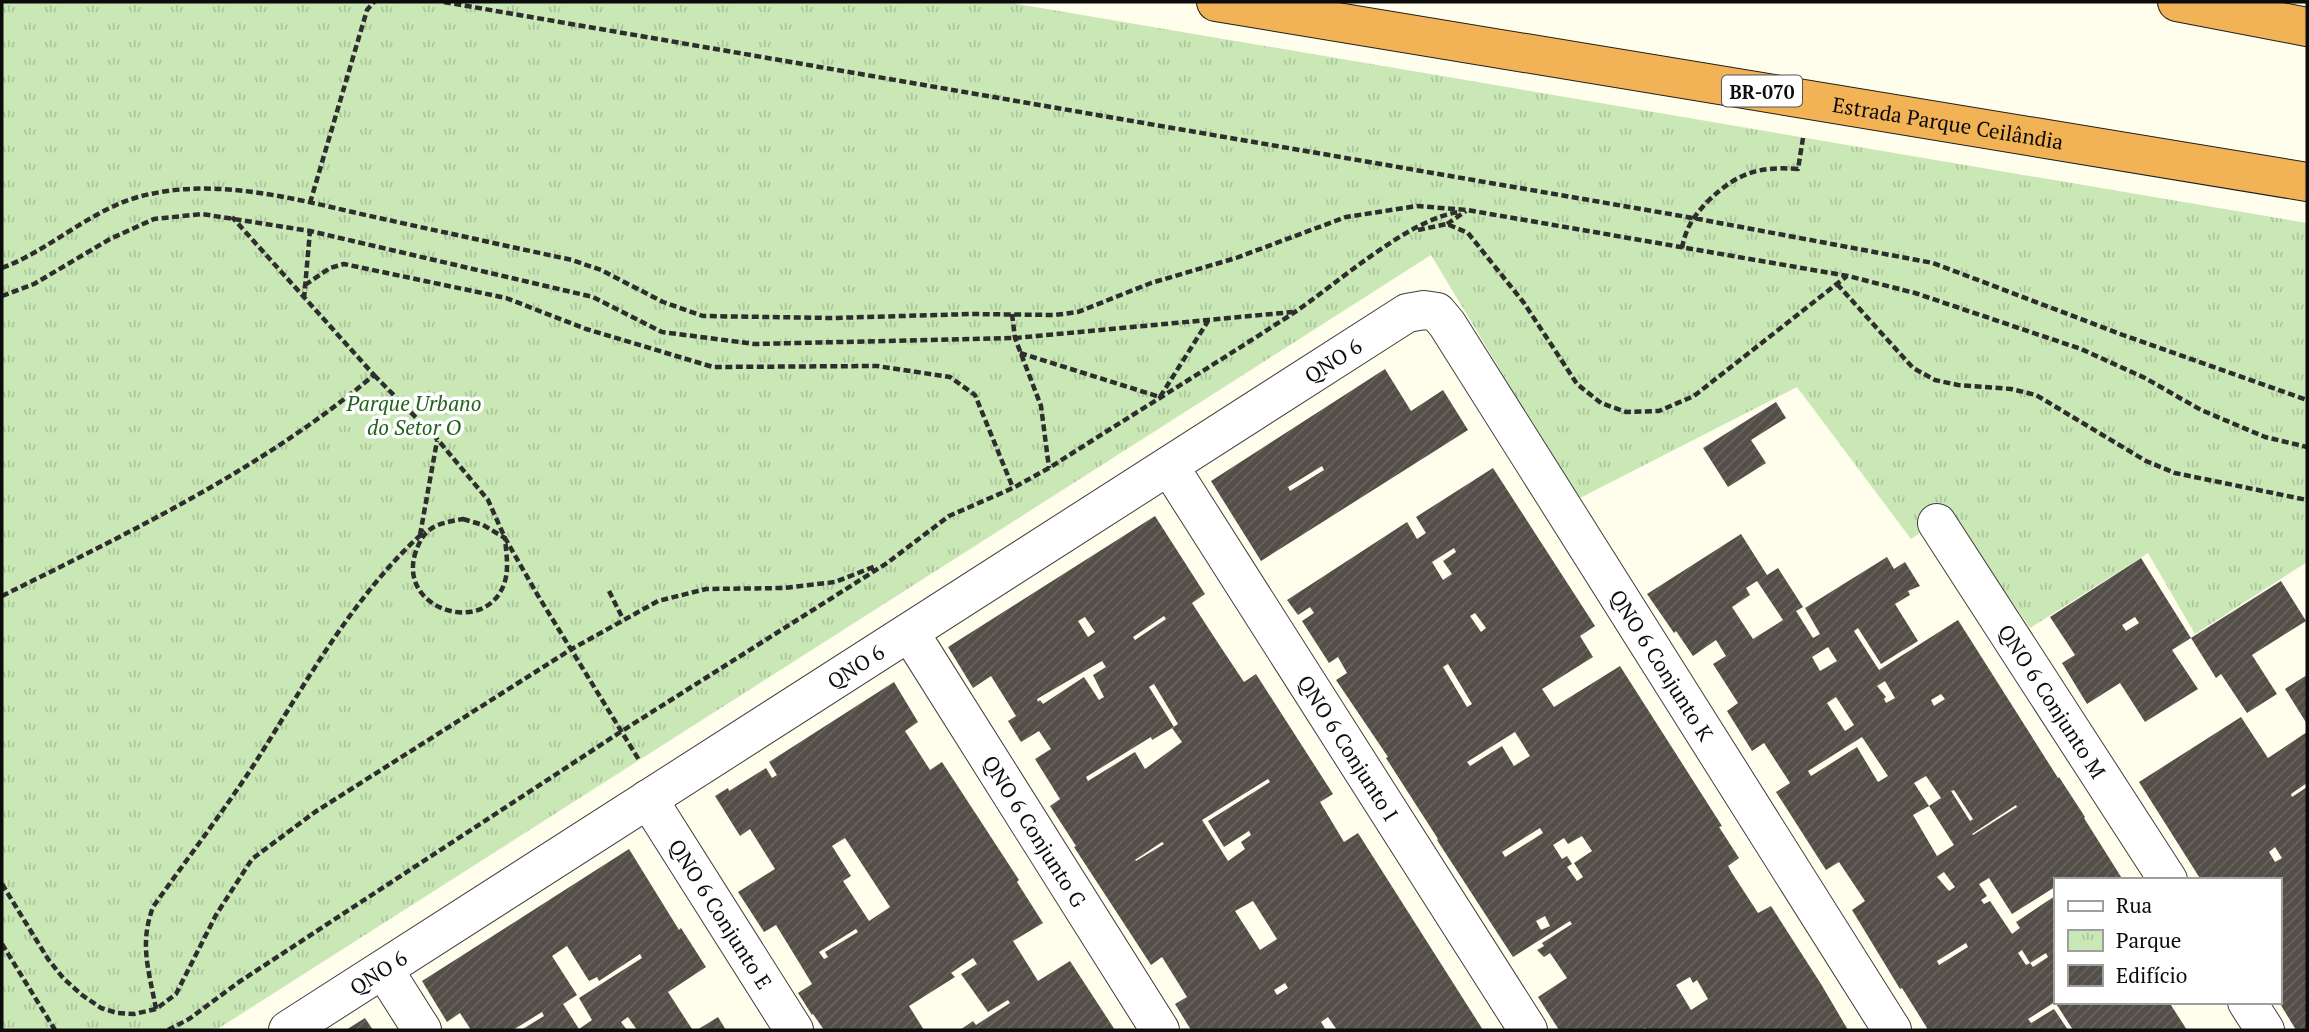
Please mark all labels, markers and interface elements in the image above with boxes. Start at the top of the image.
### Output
road number: BR-070 [1722,76,1802,106]
street label: Estrada Parque Ceilândia [1831,90,2066,156]
street label: QNO 6 [1299,332,1367,389]
park label: Parque Urbano do Setor O [346,389,481,441]
street label: QNO 6 Conjunto K [1604,584,1720,746]
street label: QNO 6 Conjunto M [1992,618,2112,783]
street label: QNO 6 [822,638,889,695]
street label: QNO 6 Conjunto I [1292,670,1405,826]
street label: QNO 6 Conjunto G [976,750,1093,913]
street label: QNO 6 Conjunto E [663,834,779,994]
legend [2054,878,2281,1004]
text: Rua [2116,891,2152,919]
text: Parque [2116,926,2181,954]
street label: QNO 6 [344,944,412,1001]
text: Edifício [2116,961,2187,989]

